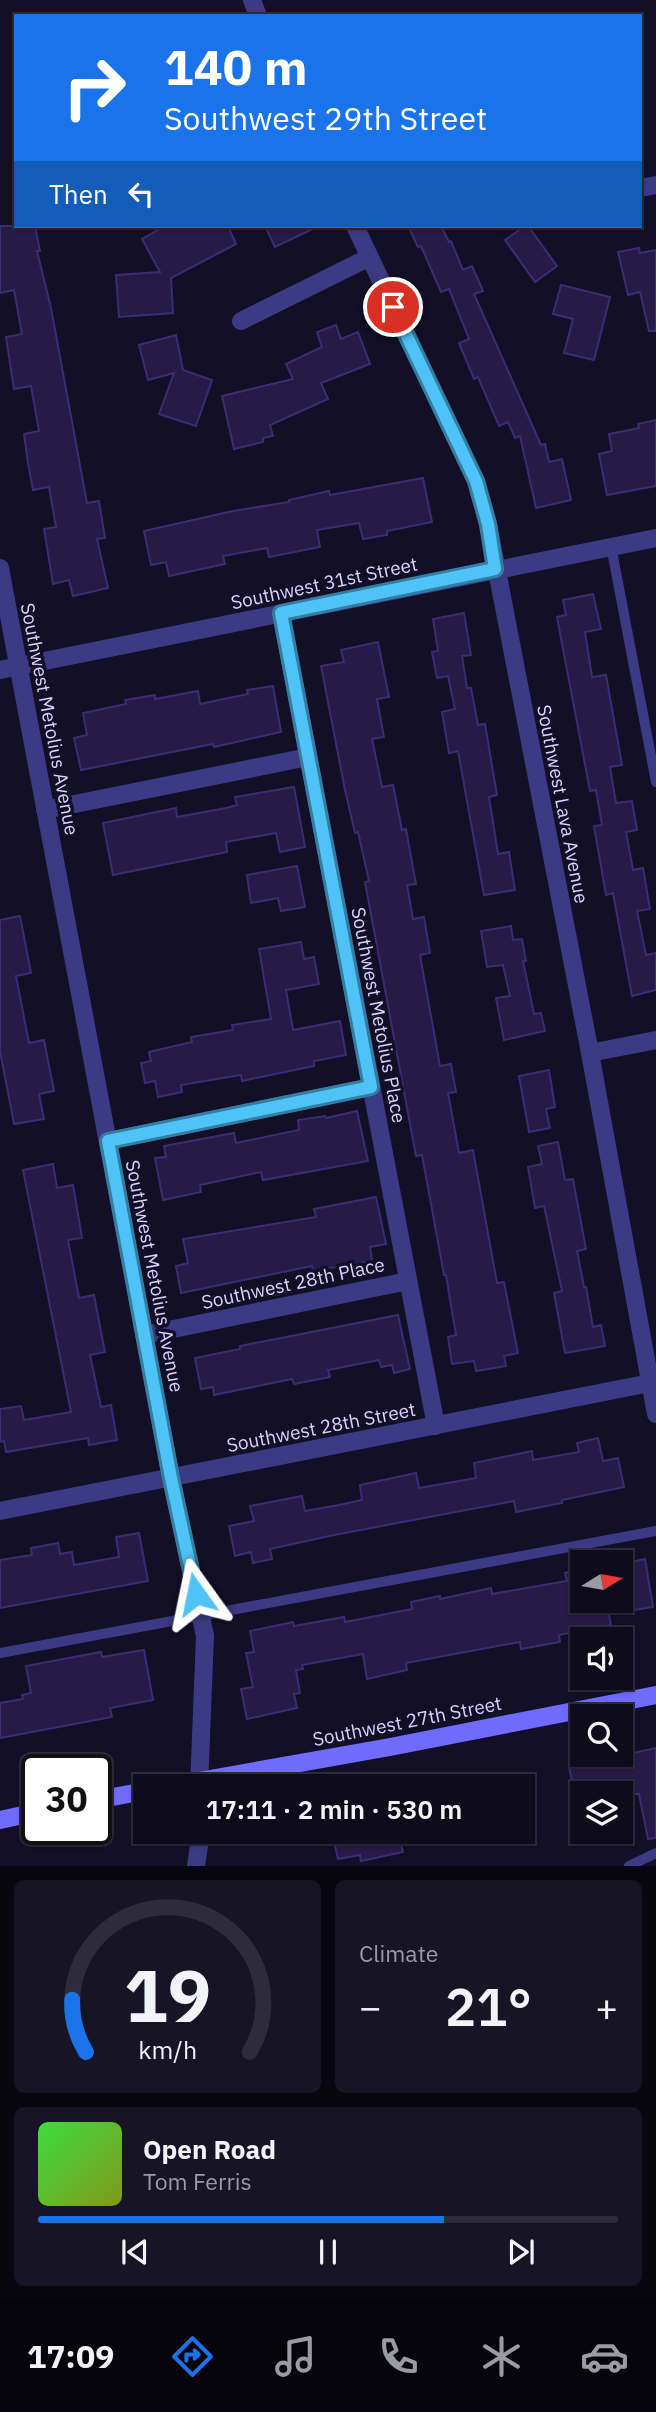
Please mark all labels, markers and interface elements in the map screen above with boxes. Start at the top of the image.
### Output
text: 140 m [164,35,308,98]
icon: right [49,42,140,133]
text: Southwest 29th Street [164,97,487,139]
icon: left [122,175,160,213]
text: Then [49,177,108,211]
pin [363,277,423,337]
icon: arrive [374,288,412,326]
street label: Southwest 31st Street [228,551,420,615]
street label: Southwest Metolius Avenue [16,601,84,837]
street label: Southwest Lava Avenue [532,703,594,905]
street label: Southwest Metolius Place [346,905,412,1125]
street label: Southwest Metolius Avenue [121,1158,189,1394]
street label: Southwest 28th Place [199,1252,387,1314]
street label: Southwest 28th Street [225,1397,417,1457]
north arrow [570,1550,634,1614]
map controls [570,1550,633,1844]
position arrow [159,1557,233,1631]
button: sound [570,1627,633,1690]
street label: Southwest 27th Street [311,1691,503,1751]
button: search [570,1704,633,1767]
speed limit sign: 30 [21,1754,112,1845]
button: layers [570,1781,633,1844]
text: 17:11 · 2 min · 530 m [206,1792,462,1826]
text: Climate [359,1938,438,1968]
text: 19 [124,1948,211,2043]
text: 21° [445,1973,532,2040]
text: − [359,1982,382,2031]
text: + [595,1982,618,2031]
text: km/h [138,2033,197,2066]
text: Open Road [143,2132,276,2166]
text: Tom Ferris [143,2166,252,2196]
icon: previous [116,2233,154,2271]
icon: pause [309,2233,347,2271]
icon: next [502,2233,540,2271]
icon: directions [168,2332,217,2381]
icon: music [271,2332,320,2381]
icon: phone [374,2332,423,2381]
icon: climate [477,2332,526,2381]
icon: car [580,2332,629,2381]
text: 17:09 [27,2335,114,2377]

